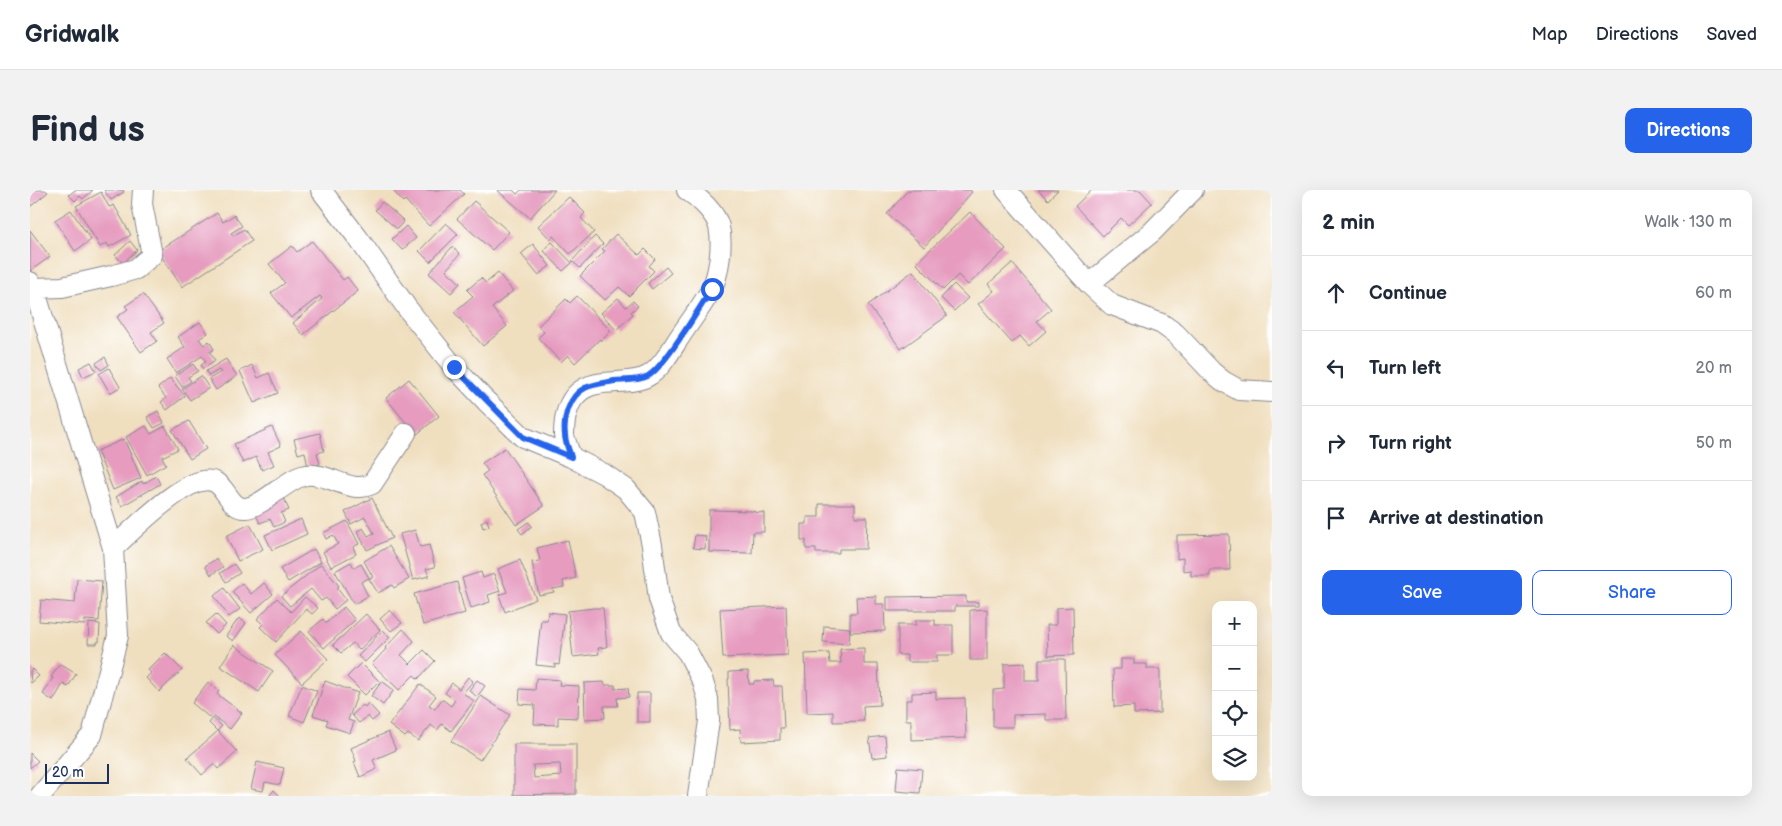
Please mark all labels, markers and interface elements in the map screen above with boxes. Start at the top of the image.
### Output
text: Gridwalk [25,20,119,49]
text: Map [1532,24,1568,45]
text: Directions [1596,24,1678,45]
text: Saved [1706,24,1757,45]
button: Directions [1625,108,1752,153]
text: Find us [30,109,145,152]
text: 2 min [1322,210,1375,235]
text: Walk · 130 m [1644,213,1732,232]
route start [701,278,724,301]
icon: ahead [1322,279,1350,307]
text: Continue [1369,282,1447,305]
text: 60 m [1695,284,1732,303]
icon: left [1322,354,1350,382]
route end [443,356,466,379]
text: Turn left [1369,357,1441,380]
text: 20 m [1696,359,1732,378]
icon: right [1322,429,1350,457]
text: Turn right [1369,432,1452,455]
text: 50 m [1696,434,1732,453]
icon: arrive [1322,504,1350,532]
text: Arrive at destination [1369,507,1544,530]
button: Save [1322,570,1522,615]
button: Share [1532,570,1732,615]
map controls [1212,601,1257,781]
button: + [1212,601,1257,646]
button: − [1212,646,1257,691]
button: locate [1212,691,1257,736]
button: layers [1212,736,1257,781]
scale bar [45,761,109,784]
text: 20 m [52,764,84,781]

